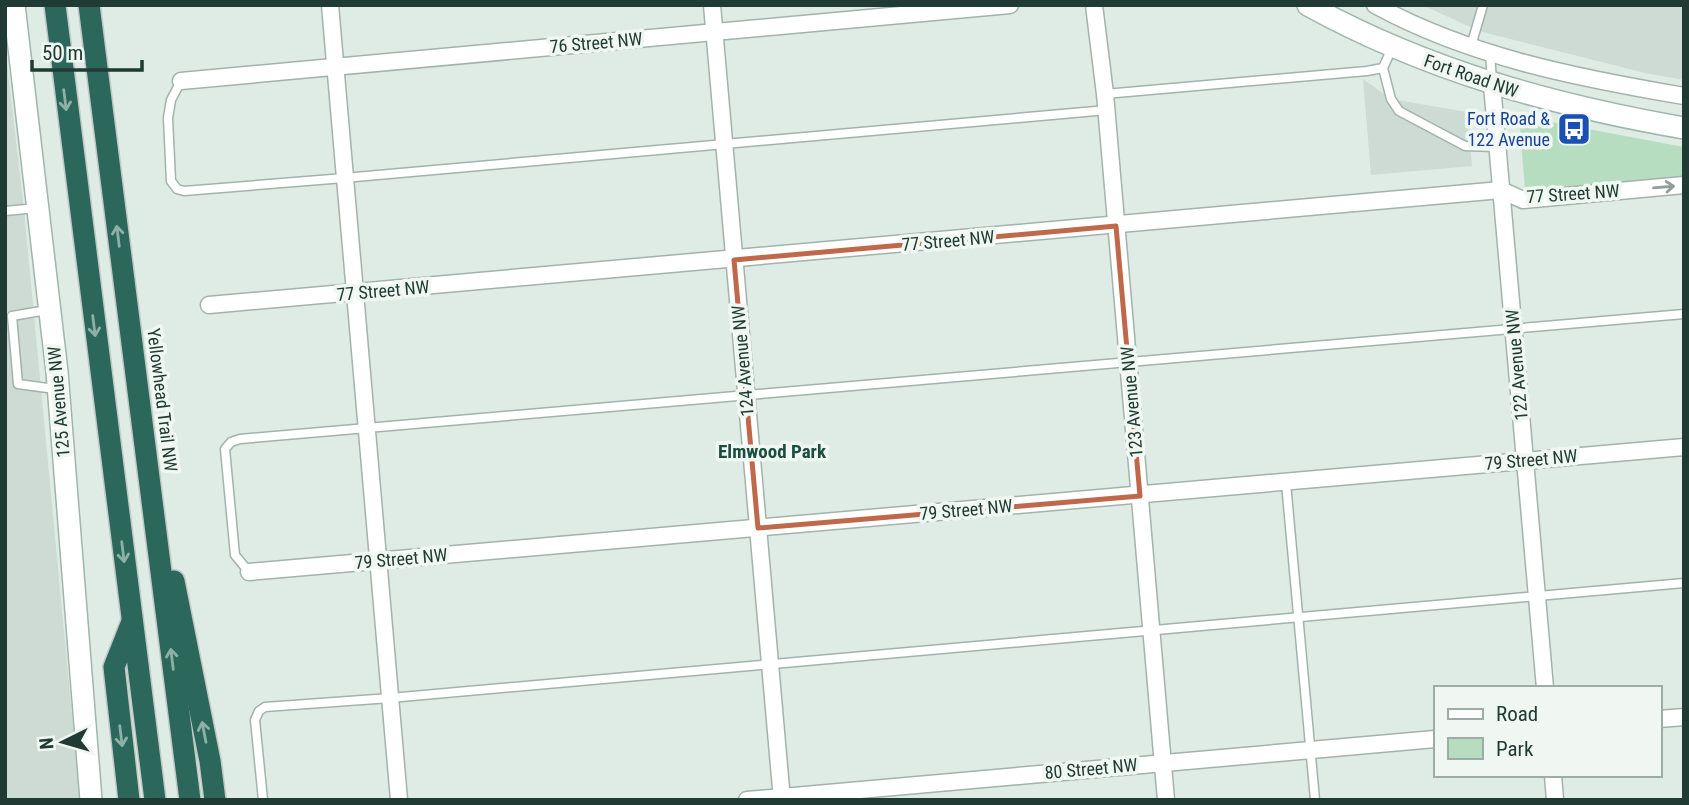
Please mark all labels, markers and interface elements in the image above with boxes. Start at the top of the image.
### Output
scale bar [32,28,142,72]
street label: 76 Street NW [549,28,644,57]
text: 50 m [42,41,83,65]
street label: Fort Road NW [1421,50,1521,102]
one-way arrow [59,88,72,111]
place label: Fort Road & 122 Avenue [1467,108,1550,150]
bus stop icon: Fort Road & 122 Avenue [1555,110,1593,148]
street label: 77 Street NW [1526,180,1620,207]
one-way arrow [1653,180,1675,193]
one-way arrow [112,225,125,248]
street label: 77 Street NW [901,226,996,255]
street label: 77 Street NW [336,276,431,305]
street label: 124 Avenue NW [727,304,758,418]
street label: 122 Avenue NW [1501,308,1532,422]
one-way arrow [88,314,101,337]
street label: Yellowhead Trail NW [143,327,182,473]
street label: 125 Avenue NW [43,345,74,459]
street label: 123 Avenue NW [1116,345,1147,459]
district label: Elmwood Park [718,440,827,463]
street label: 79 Street NW [1484,445,1579,474]
street label: 79 Street NW [919,495,1014,524]
one-way arrow [116,540,129,562]
street label: 79 Street NW [354,544,449,573]
one-way arrow [165,648,178,671]
legend [1434,686,1661,777]
text: Road [1496,702,1538,726]
north arrow [28,707,98,777]
one-way arrow [197,721,210,744]
one-way arrow [115,724,128,746]
text: N [35,737,59,750]
text: Park [1496,737,1534,761]
street label: 80 Street NW [1044,754,1139,783]

